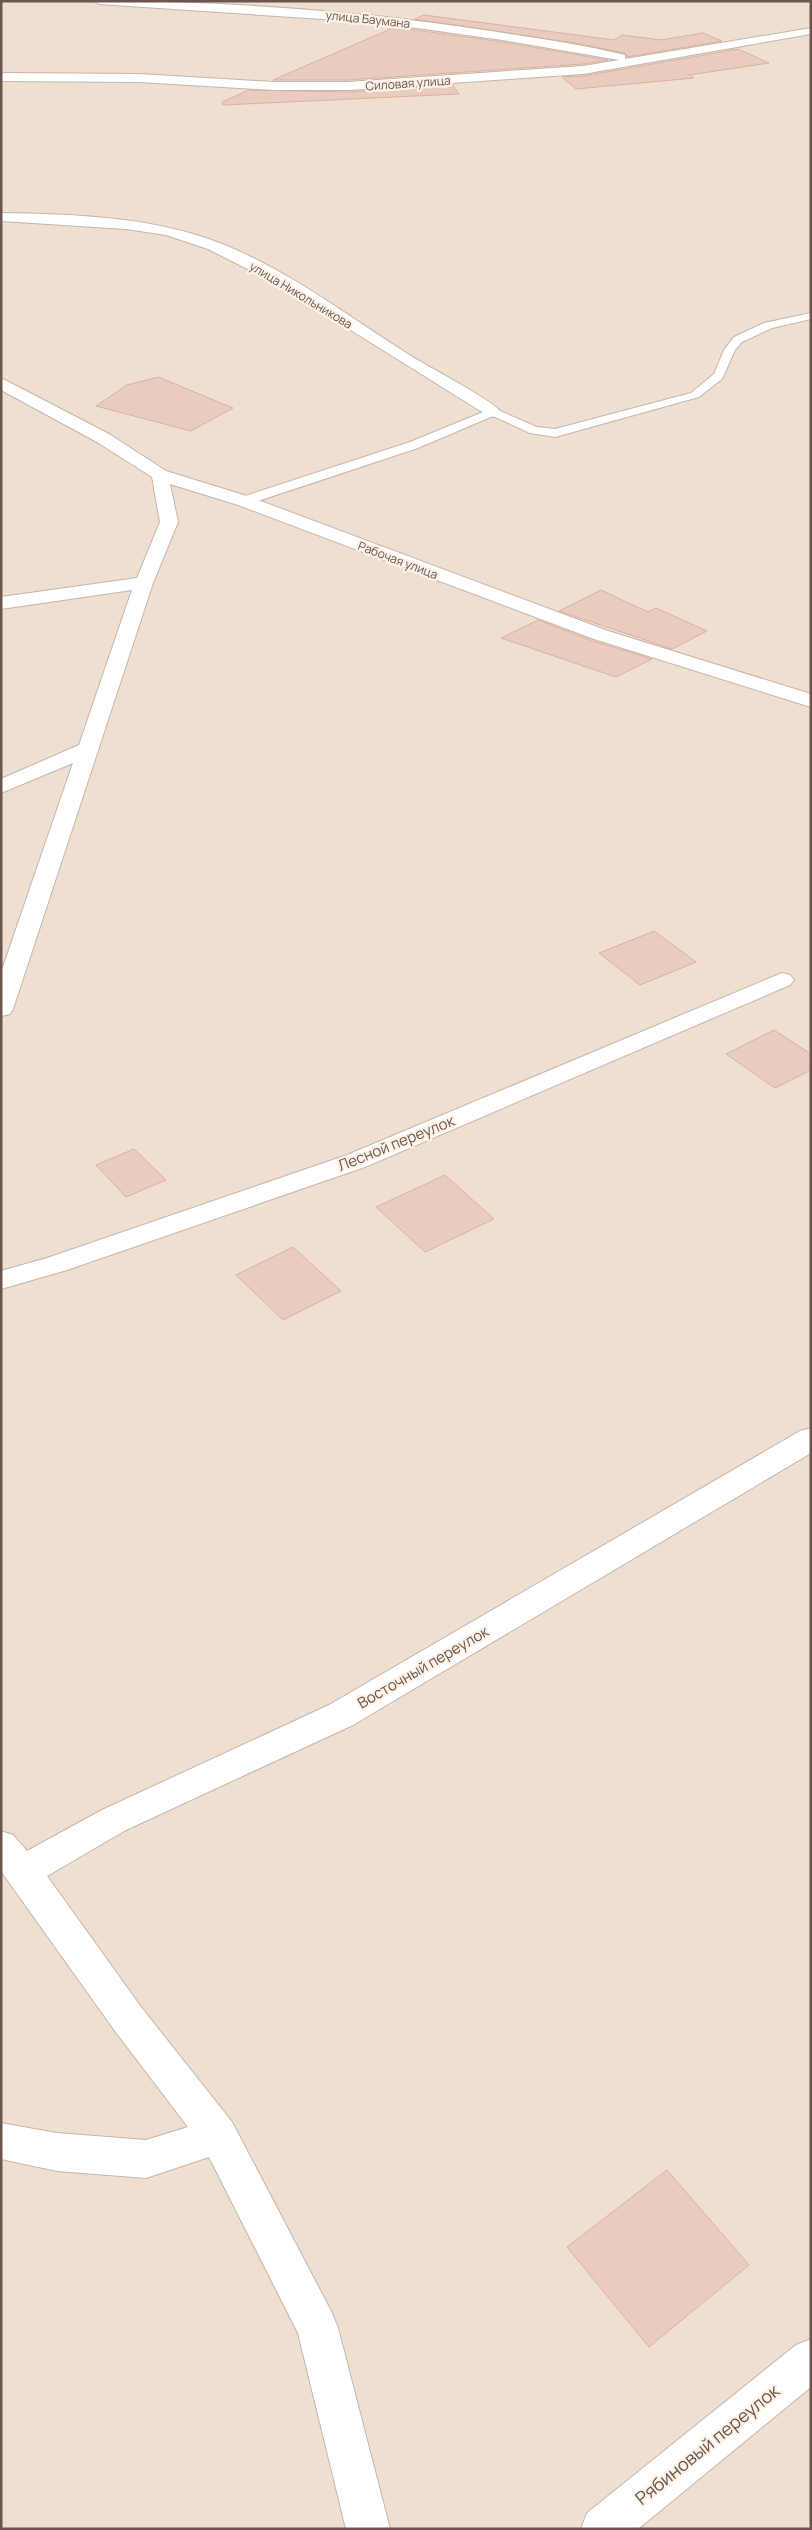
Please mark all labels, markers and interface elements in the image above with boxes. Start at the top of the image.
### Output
street label: улица Баумана [325,6,411,32]
street label: Силовая улица [365,72,451,94]
street label: улица Никольникова [246,257,356,333]
street label: Рабочая улица [356,537,440,583]
street label: Лесной переулок [334,1110,458,1176]
street label: Восточный переулок [353,1621,493,1713]
street label: Рябиновый переулок [630,2378,785,2510]

